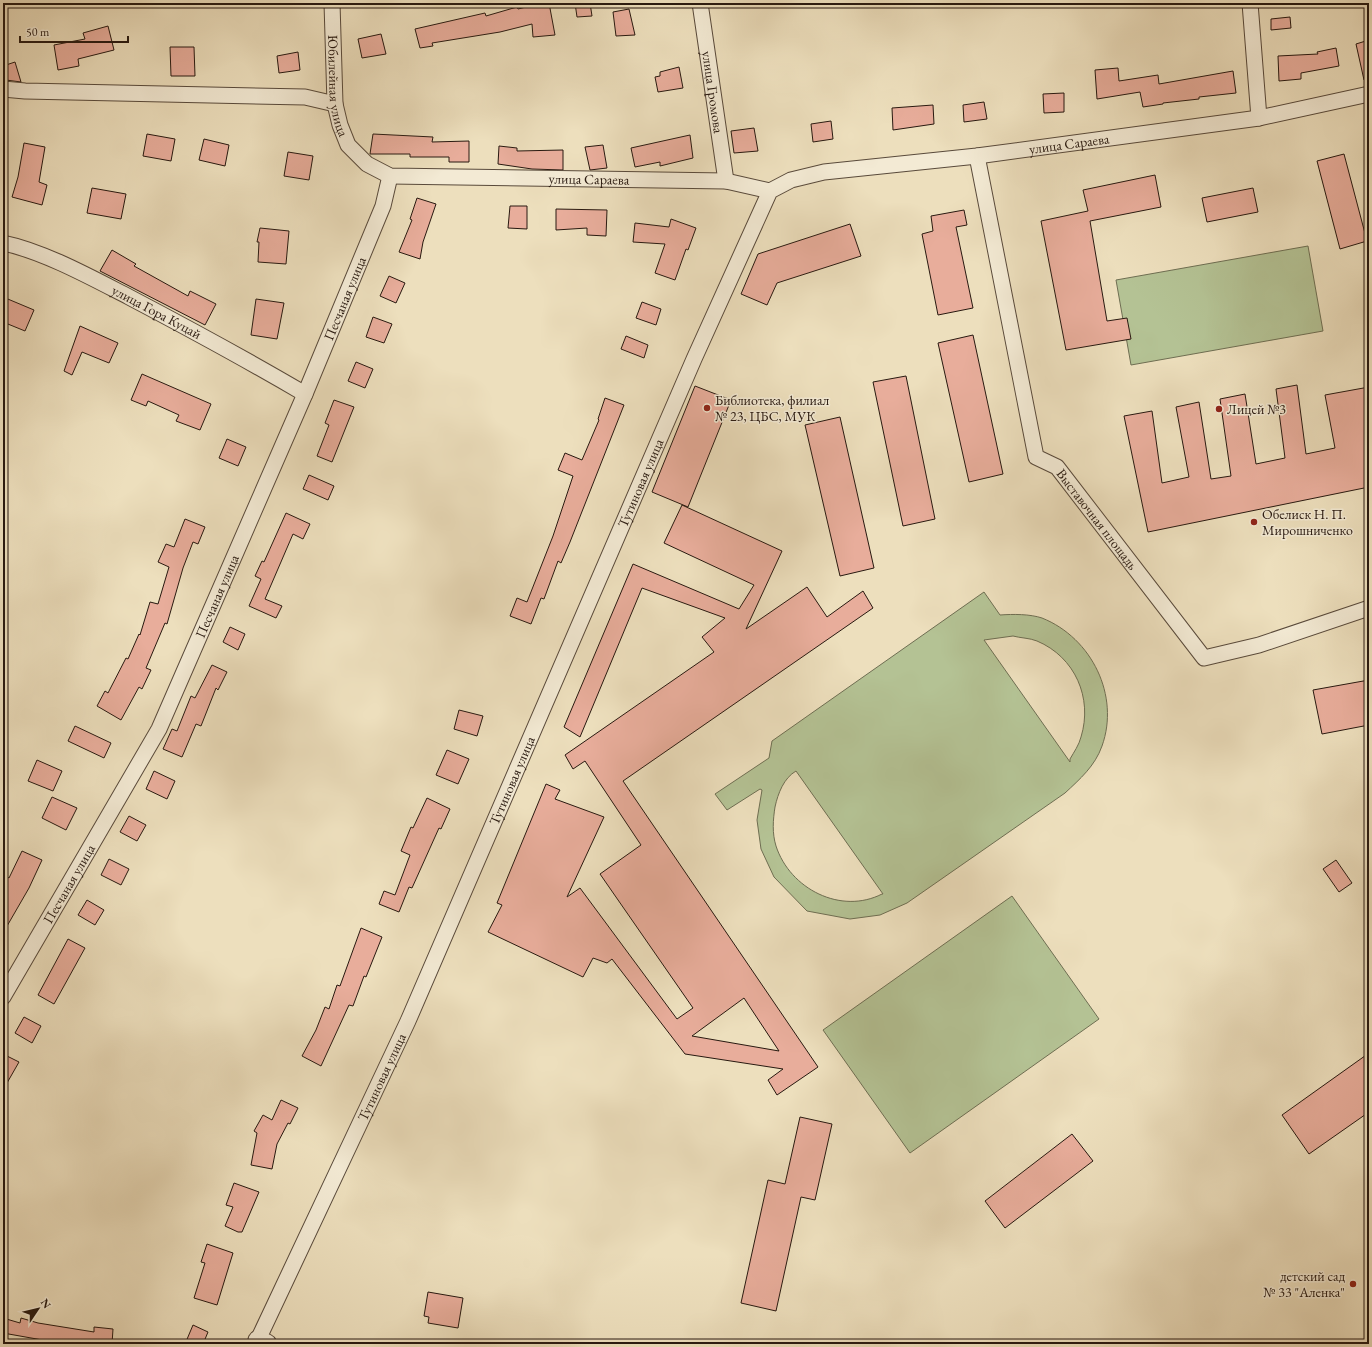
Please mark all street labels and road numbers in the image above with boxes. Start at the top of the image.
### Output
street label: Юбилейная улица [324,34,353,140]
street label: улица Громова [698,50,728,135]
street label: улица Сараева [1028,129,1111,158]
street label: улица Сараева [549,169,630,189]
street label: Песчаная улица [319,253,370,343]
street label: улица Гора Куцай [109,281,205,343]
street label: Тутиновая улица [613,436,668,530]
street label: Выставочная площадь [1053,465,1142,574]
street label: Песчаная улица [191,551,243,641]
street label: Тутиновая улица [485,733,539,828]
street label: Песчаная улица [39,840,99,927]
street label: Тутиновая улица [353,1030,410,1124]

